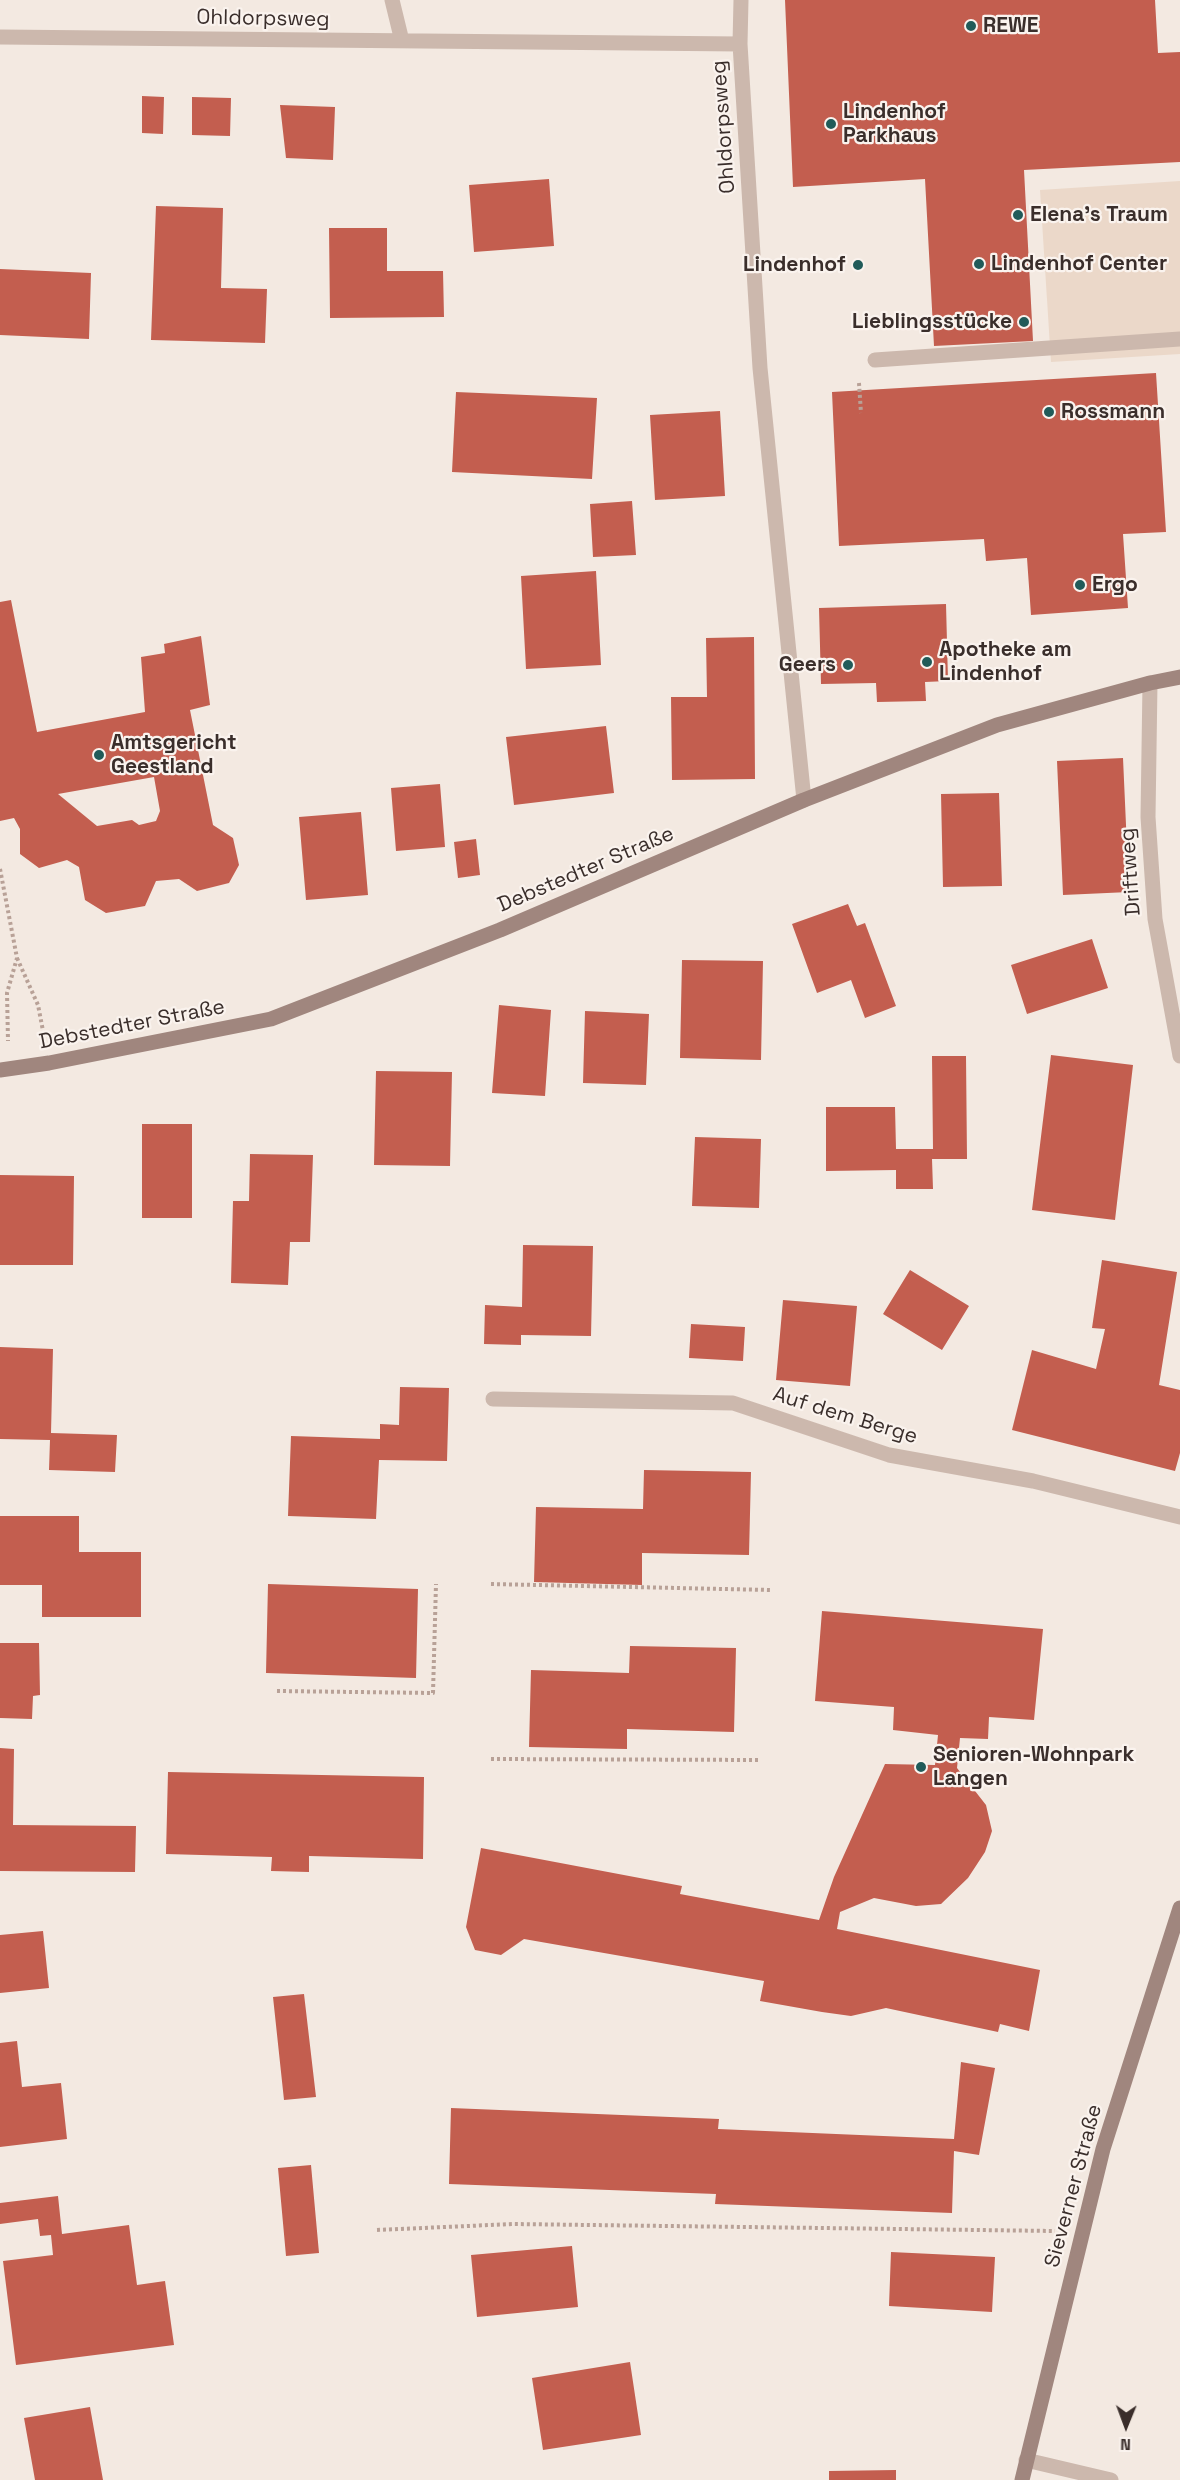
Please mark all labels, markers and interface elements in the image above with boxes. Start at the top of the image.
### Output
street label: Ohldorpsweg [196,5,330,33]
place label: REWE [983,13,1038,39]
marker: REWE [964,19,978,33]
street label: Ohldorpsweg [707,60,741,194]
place label: Lindenhof Parkhaus [843,99,946,149]
marker: Lindenhof Parkhaus [824,117,838,131]
place label: Elena's Traum [1030,202,1168,228]
marker: Elena's Traum [1011,208,1025,222]
place label: Lindenhof Center [991,251,1167,277]
place label: Lindenhof [743,252,846,278]
marker: Lindenhof Center [972,257,986,271]
marker: Lindenhof [851,258,865,272]
place label: Lieblingsstücke [852,309,1012,335]
marker: Lieblingsstücke [1017,315,1031,329]
place label: Rossmann [1061,399,1165,425]
marker: Rossmann [1042,405,1056,419]
place label: Ergo [1092,572,1138,598]
marker: Ergo [1073,578,1087,592]
place label: Apotheke am Lindenhof [939,637,1072,687]
place label: Geers [779,652,836,678]
marker: Apotheke am Lindenhof [920,655,934,669]
marker: Geers [841,658,855,672]
place label: Amtsgericht Geestland [111,730,236,780]
marker: Amtsgericht Geestland [92,748,106,762]
street label: Debstedter Straße [494,822,678,918]
street label: Driftweg [1115,827,1147,917]
street label: Debstedter Straße [37,995,227,1055]
street label: Auf dem Berge [770,1382,920,1450]
place label: Senioren-Wohnpark Langen [933,1742,1134,1792]
marker: Senioren-Wohnpark Langen [914,1760,928,1774]
street label: Sieverner Straße [1040,2102,1108,2270]
north arrow [1096,2396,1156,2456]
text: N [1120,2434,1131,2455]

